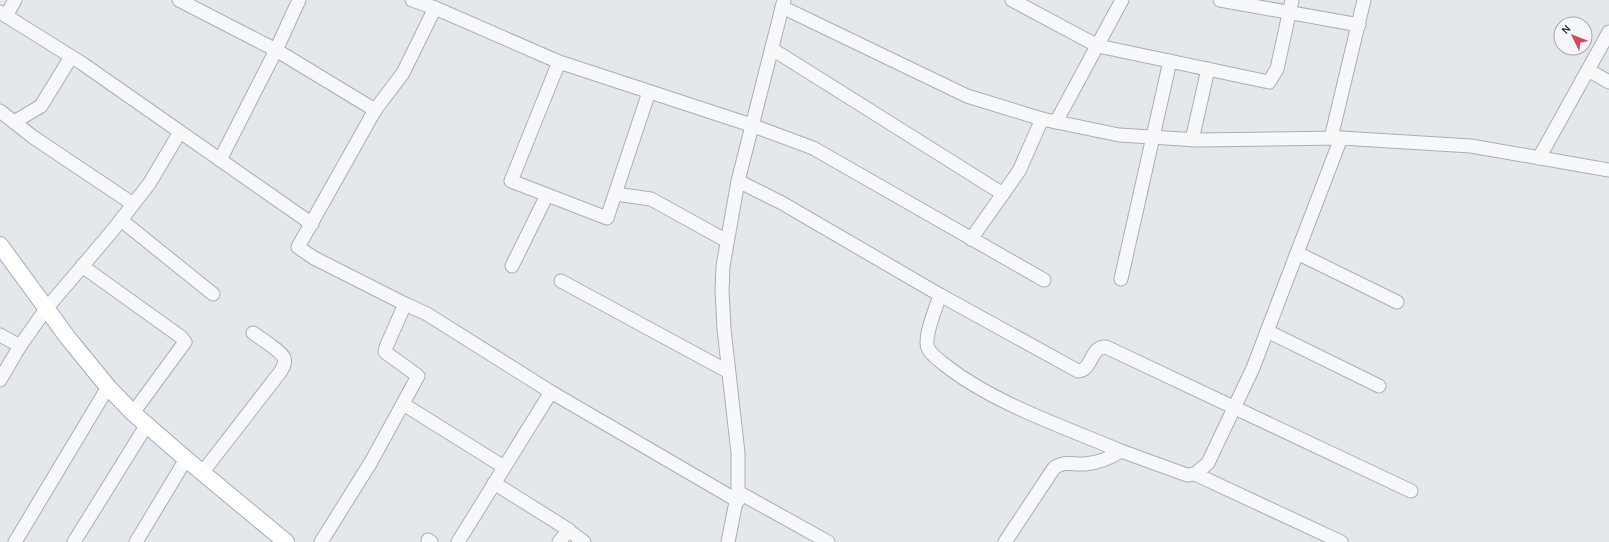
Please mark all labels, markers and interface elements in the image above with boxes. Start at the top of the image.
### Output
north arrow [1553,16,1593,56]
text: N [1559,22,1573,37]

